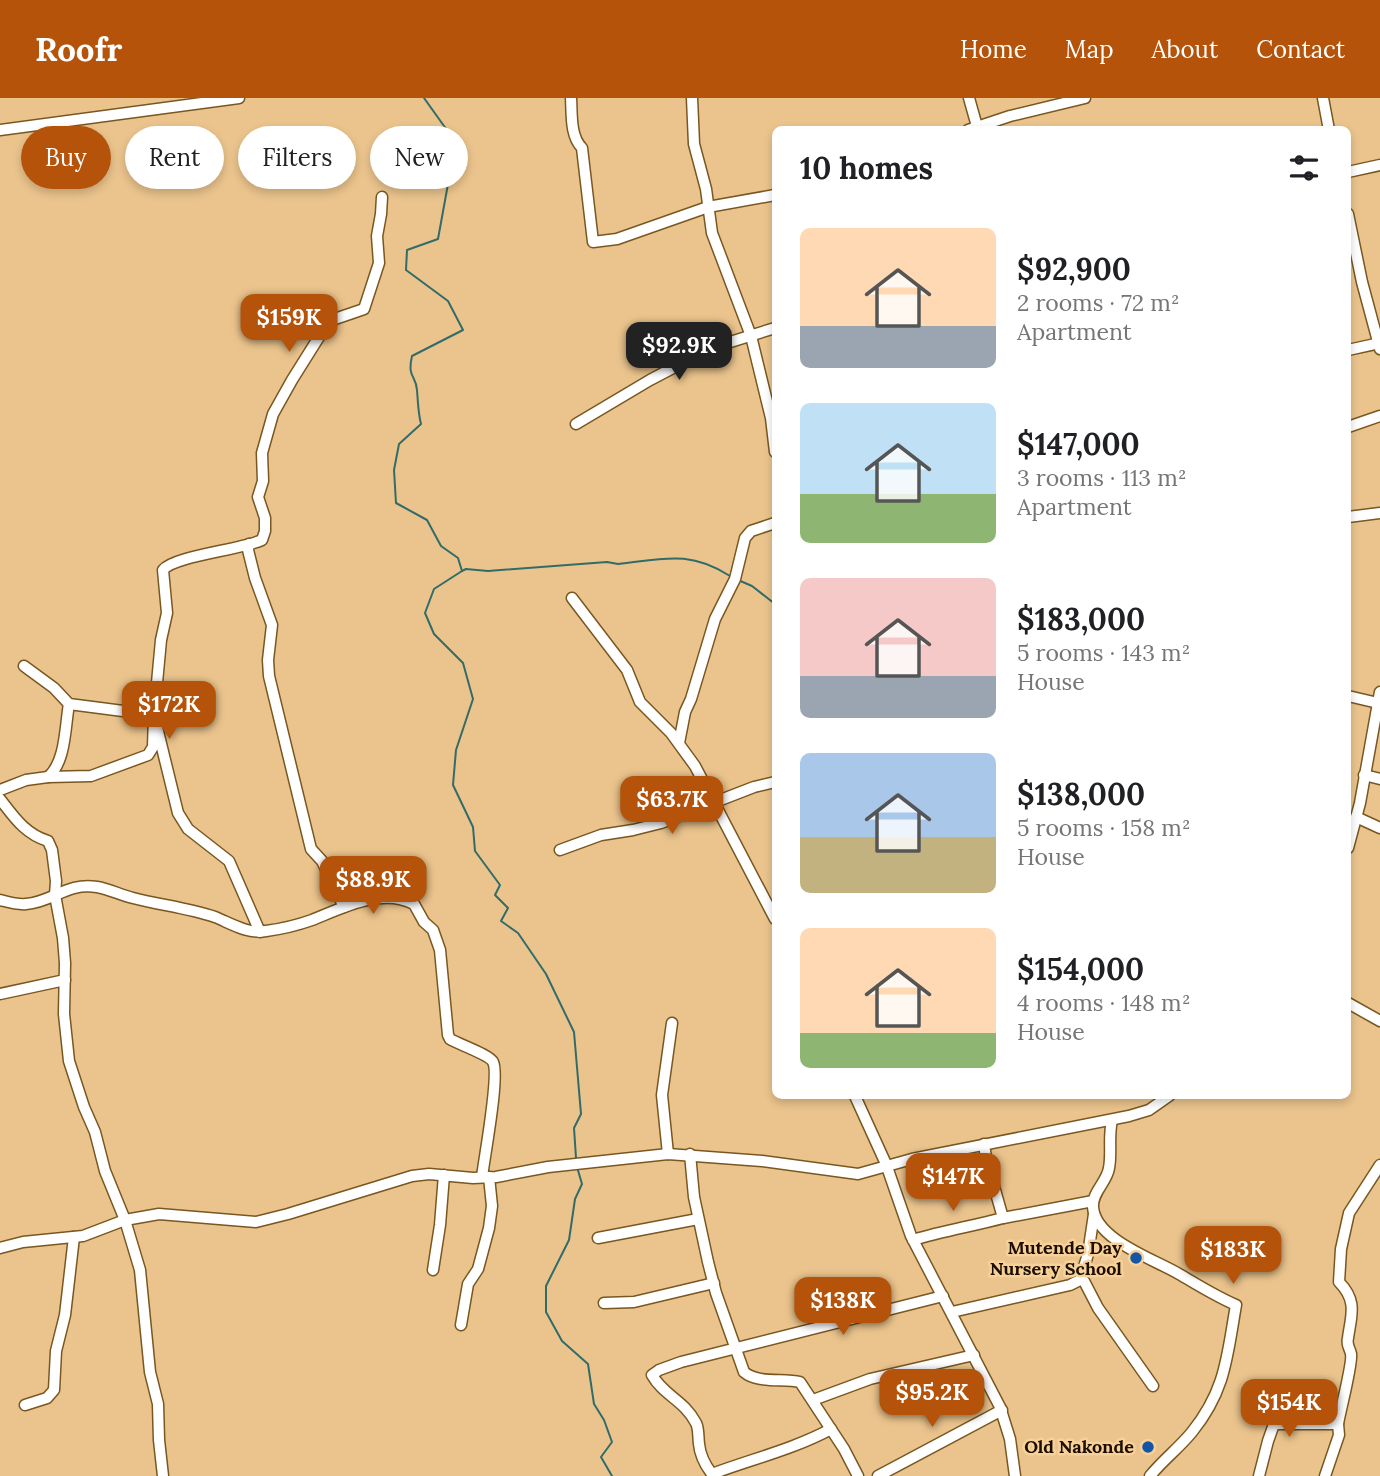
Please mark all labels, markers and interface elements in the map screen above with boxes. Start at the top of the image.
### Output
text: Roofr [35,28,122,70]
text: Home [960,34,1027,65]
text: Map [1065,34,1114,65]
text: About [1152,34,1218,65]
text: Contact [1256,34,1345,65]
chip: Buy [21,126,111,189]
chip: Rent [125,126,224,189]
chip: Filters [238,126,356,189]
chip: New [370,126,468,189]
text: 10 homes [800,149,933,187]
icon: filters [1285,149,1323,187]
text: $92,900 [1017,250,1131,288]
icon: home [856,256,940,340]
text: 2 rooms · 72 m² [1017,288,1180,317]
pin: $159K [240,294,338,354]
text: $159K [257,302,321,331]
text: Apartment [1017,317,1132,346]
pin: $92.9K [622,322,736,382]
text: $92.9K [642,330,716,359]
text: $147,000 [1017,425,1140,463]
icon: home [856,431,940,515]
text: 3 rooms · 113 m² [1017,463,1187,492]
text: Apartment [1017,492,1132,521]
text: $183,000 [1017,600,1145,638]
icon: home [856,606,940,690]
text: 5 rooms · 143 m² [1017,638,1190,667]
text: House [1017,667,1085,696]
pin: $172K [120,682,218,741]
text: $172K [138,689,200,718]
text: $138,000 [1017,775,1145,813]
pin: $63.7K [615,776,729,836]
icon: home [856,781,940,865]
text: $63.7K [636,784,708,813]
text: 5 rooms · 158 m² [1017,813,1191,842]
text: House [1017,842,1085,871]
pin: $88.9K [316,856,430,916]
text: $88.9K [336,864,410,893]
text: $154,000 [1017,950,1144,988]
icon: home [856,956,940,1040]
text: 4 rooms · 148 m² [1017,988,1191,1017]
text: House [1017,1017,1085,1046]
pin: $147K [904,1154,1002,1213]
text: $147K [922,1161,984,1190]
pin: $183K [1184,1226,1282,1286]
text: $183K [1200,1234,1266,1263]
place label: Mutende Day Nursery School [990,1236,1122,1280]
marker: Mutende Day Nursery School [1128,1250,1144,1266]
pin: $138K [794,1278,892,1337]
text: $138K [810,1285,876,1314]
pin: $95.2K [875,1370,989,1429]
text: $95.2K [895,1377,969,1406]
pin: $154K [1240,1380,1338,1439]
text: $154K [1257,1387,1321,1416]
place label: Old Nakonde [1024,1435,1134,1458]
marker: Old Nakonde [1140,1439,1156,1455]

